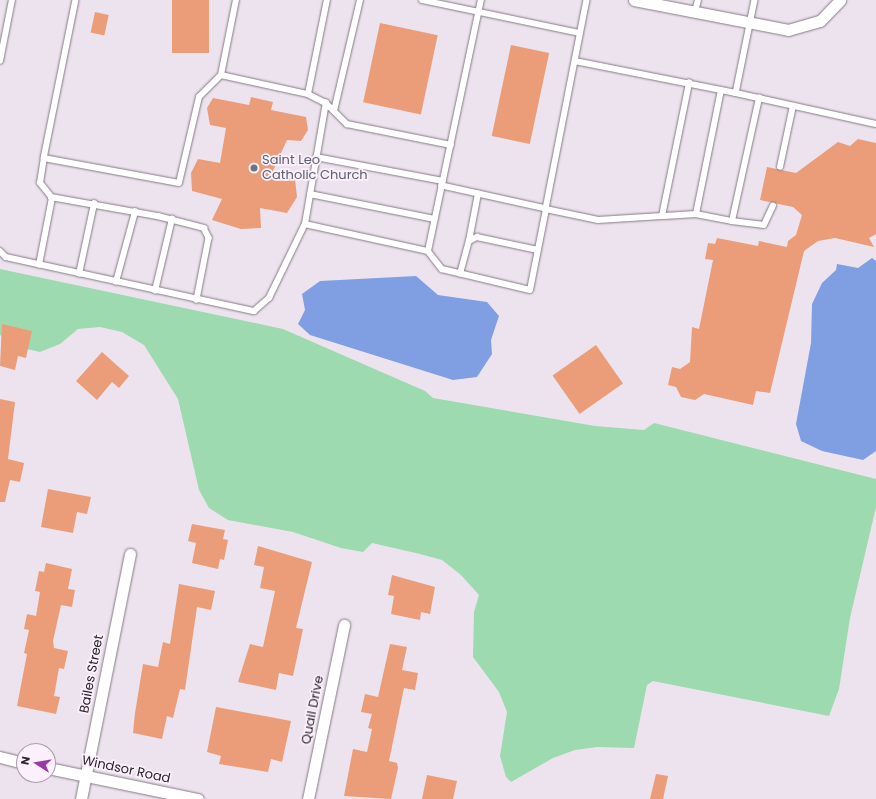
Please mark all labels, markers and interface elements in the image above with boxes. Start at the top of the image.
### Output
place label: Saint Leo Catholic Church [262,153,368,184]
marker: Saint Leo Catholic Church [249,163,259,173]
street label: Bailes Street [77,633,107,715]
street label: Quail Drive [299,674,327,746]
north arrow [16,743,56,783]
street label: Windsor Road [80,753,172,787]
text: N [17,755,34,766]

